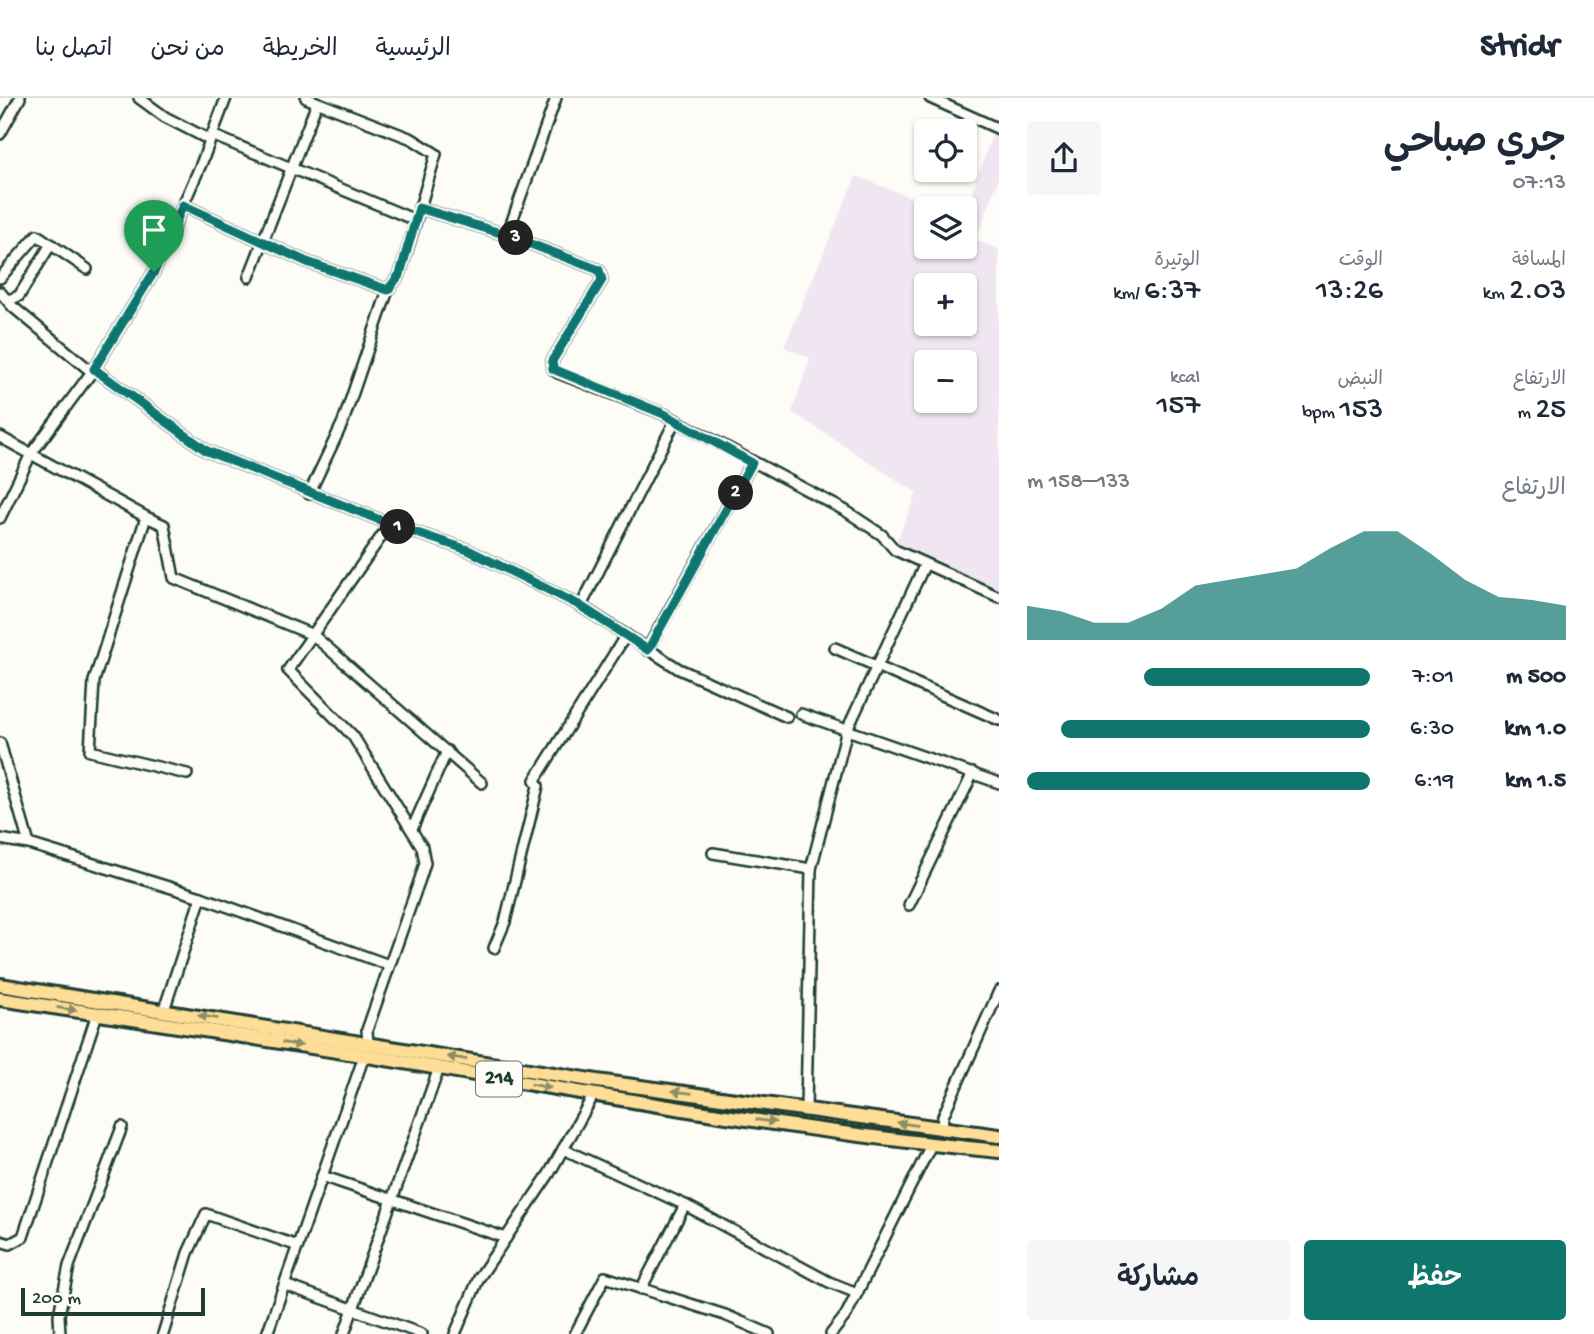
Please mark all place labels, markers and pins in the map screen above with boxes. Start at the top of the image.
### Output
pin [124,200,184,272]
pin: 3 [498,220,534,256]
pin: 2 [718,476,754,510]
pin: 1 [380,510,416,544]

